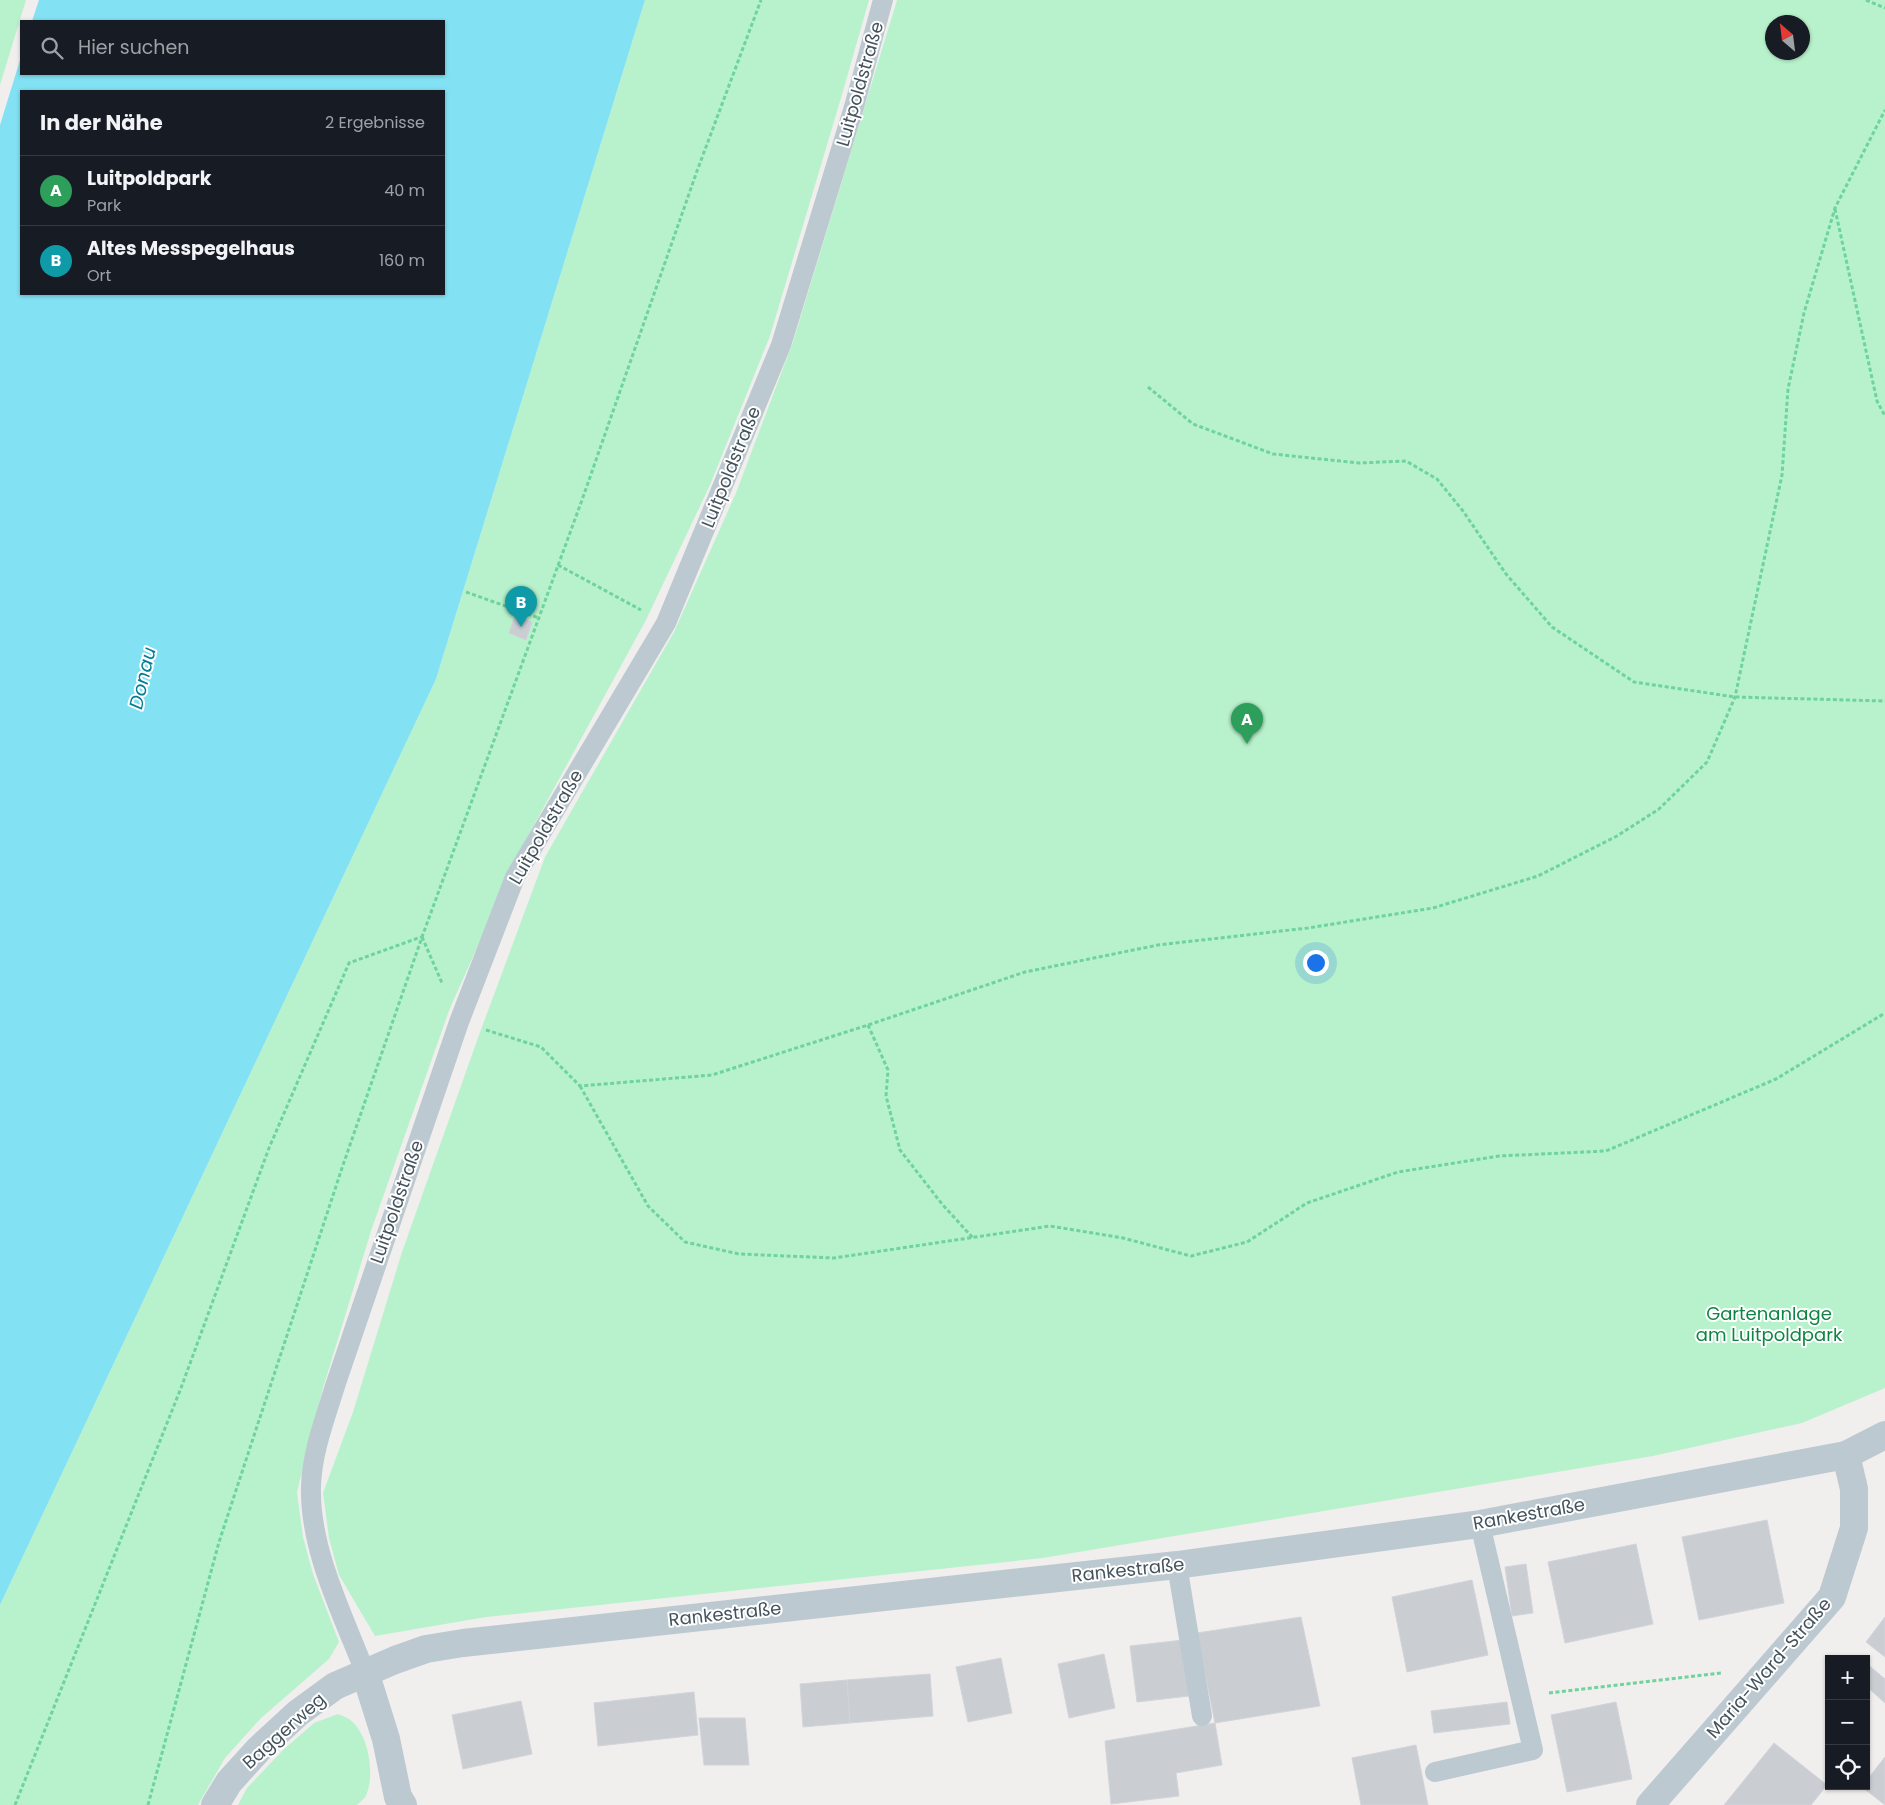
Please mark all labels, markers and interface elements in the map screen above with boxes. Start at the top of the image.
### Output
north arrow [1765,15,1810,60]
street label: Luitpoldstraße [830,19,889,149]
search box [20,20,445,75]
icon: search [38,34,66,62]
text: Hier suchen [78,34,189,61]
text: In der Nähe [40,108,163,137]
text: 2 Ergebnisse [325,111,425,134]
text: Luitpoldpark [87,165,211,192]
text: A [50,179,62,202]
text: 40 m [384,179,425,202]
text: Park [87,194,121,217]
text: Altes Messpegelhaus [87,235,295,262]
text: B [51,249,61,272]
text: 160 m [379,249,425,272]
text: Ort [87,264,111,287]
street label: Luitpoldstraße [695,402,766,531]
pin: B [505,586,537,627]
water label: Donau [122,644,163,712]
pin: A [1231,703,1263,744]
street label: Luitpoldstraße [503,765,589,889]
your location [1303,950,1329,976]
street label: Luitpoldstraße [364,1137,429,1267]
park label: Gartenanlage am Luitpoldpark [1696,1301,1843,1347]
street label: Rankestraße [1471,1491,1587,1536]
street label: Rankestraße [1070,1551,1186,1588]
street label: Maria-Ward-Straße [1701,1592,1837,1743]
street label: Rankestraße [667,1595,783,1632]
map controls [1825,1655,1870,1790]
button: + [1825,1655,1870,1700]
street label: Baggerweg [237,1687,330,1775]
button: − [1825,1700,1870,1745]
button: locate [1825,1745,1870,1790]

